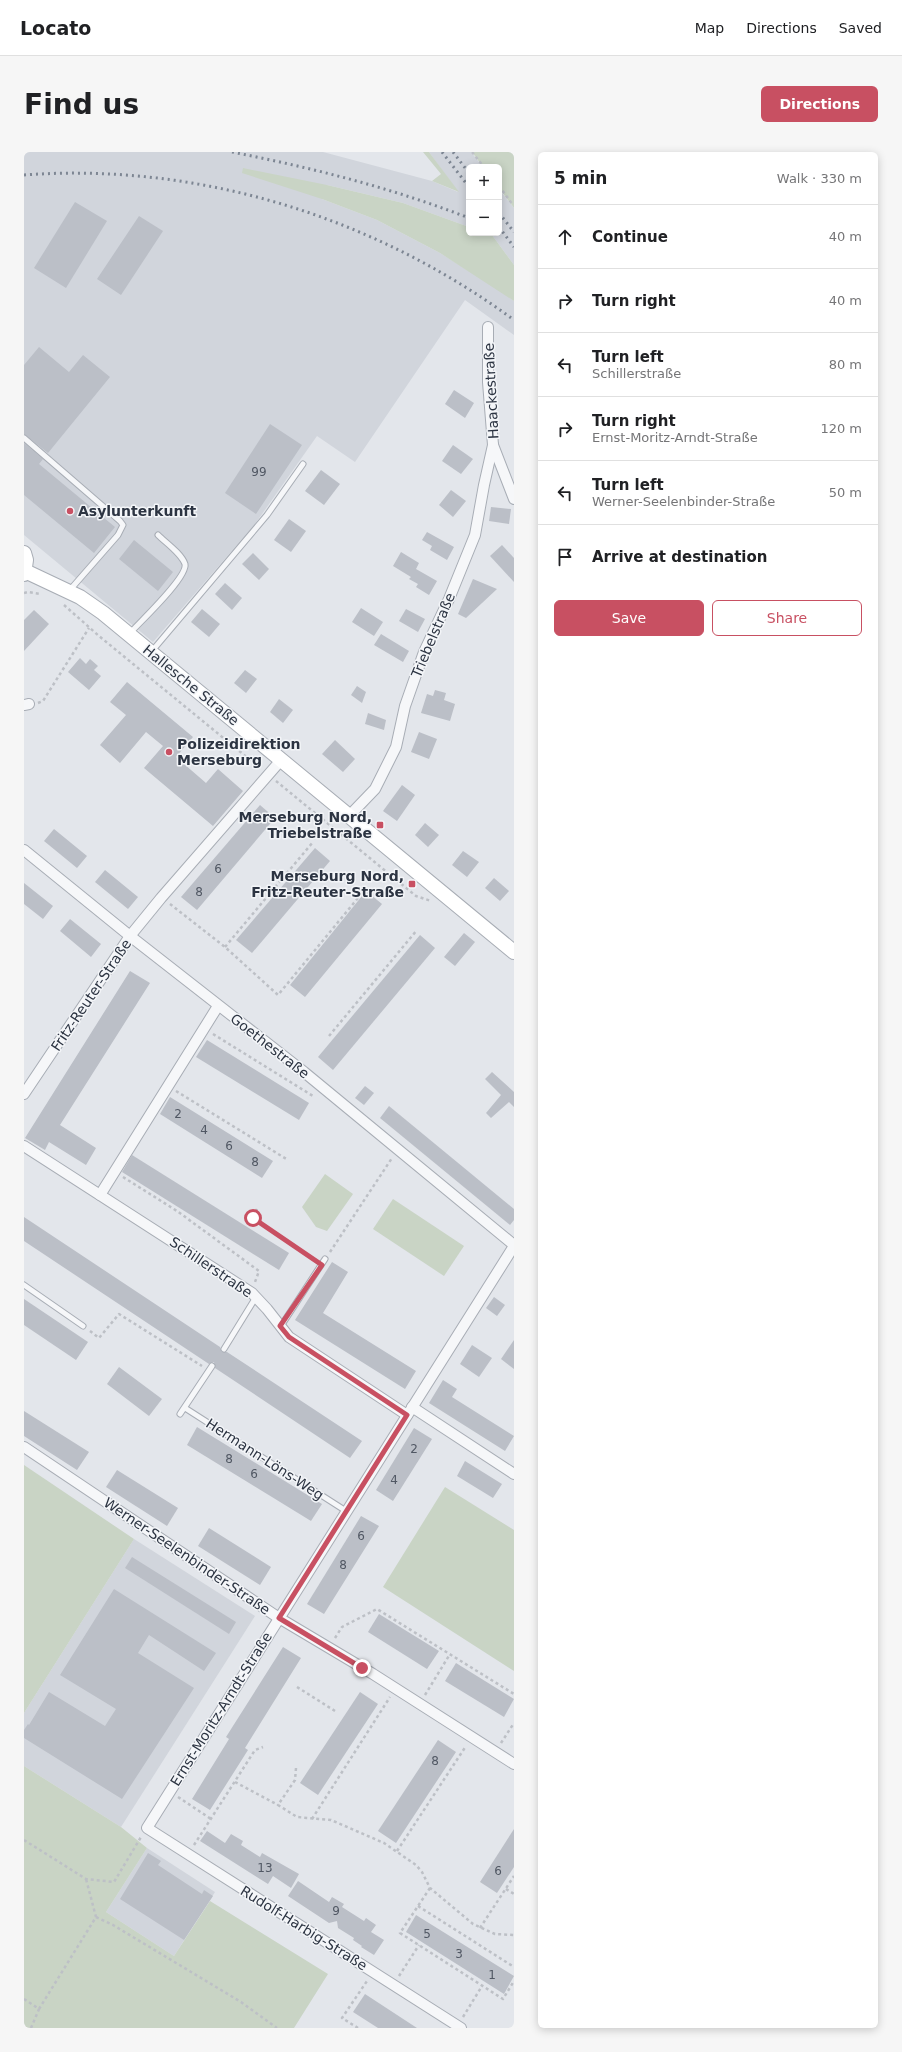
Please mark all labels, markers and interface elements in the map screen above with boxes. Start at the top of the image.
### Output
text: Locato [20,17,91,39]
text: Map [695,20,724,36]
text: Directions [746,20,817,36]
text: Saved [839,20,882,36]
button: Directions [761,86,878,122]
text: Find us [24,88,139,121]
map controls [466,164,502,236]
button: + [466,164,502,200]
text: 5 min [554,168,607,188]
text: Walk · 330 m [777,171,862,186]
button: − [466,200,502,236]
icon: ahead [554,226,576,248]
text: Continue [592,228,668,246]
text: 40 m [829,229,862,244]
icon: right [554,290,576,312]
text: Turn right [592,292,676,310]
text: 40 m [829,293,862,308]
street label: Haackestraße [480,343,502,439]
text: Turn left [592,348,664,366]
icon: left [554,354,576,376]
text: 80 m [829,357,862,372]
text: Schillerstraße [592,366,681,381]
text: Turn right [592,412,676,430]
icon: right [554,418,576,440]
text: 120 m [820,421,862,436]
text: Ernst-Moritz-Arndt-Straße [592,430,758,445]
house number: 99 [251,465,267,479]
text: Turn left [592,476,664,494]
icon: left [554,482,576,504]
text: 50 m [829,485,862,500]
text: Werner-Seelenbinder-Straße [592,494,775,509]
place label: Asylunterkunft [78,503,196,519]
marker: Asylunterkunft [65,506,75,516]
icon: arrive [554,546,576,568]
text: Arrive at destination [592,548,767,566]
street label: Triebelstraße [408,590,458,681]
button: Save [554,600,704,636]
button: Share [712,600,862,636]
street label: Hallesche Straße [140,641,242,729]
place label: Polizeidirektion Merseburg [177,736,301,768]
marker: Polizeidirektion Merseburg [164,747,174,757]
place label: Merseburg Nord, Triebelstraße [238,809,372,841]
marker: Merseburg Nord, Triebelstraße [375,820,385,830]
house number: 6 [214,862,222,876]
place label: Merseburg Nord, Fritz-Reuter-Straße [251,868,404,900]
marker: Merseburg Nord, Fritz-Reuter-Straße [407,879,417,889]
house number: 8 [195,885,203,899]
street label: Fritz-Reuter-Straße [48,936,134,1054]
street label: Goethestraße [227,1010,313,1082]
house number: 2 [174,1107,182,1121]
house number: 4 [200,1123,208,1137]
house number: 6 [225,1139,233,1153]
house number: 8 [251,1155,259,1169]
route start [244,1209,262,1227]
street label: Schillerstraße [167,1234,255,1300]
street label: Hermann-Löns-Weg [203,1415,327,1503]
house number: 2 [410,1442,418,1456]
house number: 8 [225,1452,233,1466]
house number: 6 [250,1467,258,1481]
house number: 4 [390,1473,398,1487]
street label: Werner-Seelenbinder-Straße [101,1494,273,1618]
house number: 6 [357,1529,365,1543]
house number: 8 [339,1558,347,1572]
street label: Ernst-Moritz-Arndt-Straße [167,1629,275,1789]
route end [353,1659,371,1677]
house number: 8 [431,1754,439,1768]
house number: 13 [257,1861,273,1875]
house number: 6 [494,1864,502,1878]
street label: Rudolf-Harbig-Straße [238,1882,370,1974]
house number: 9 [332,1904,340,1918]
house number: 5 [423,1927,431,1941]
house number: 3 [455,1947,463,1961]
house number: 1 [488,1968,496,1982]

